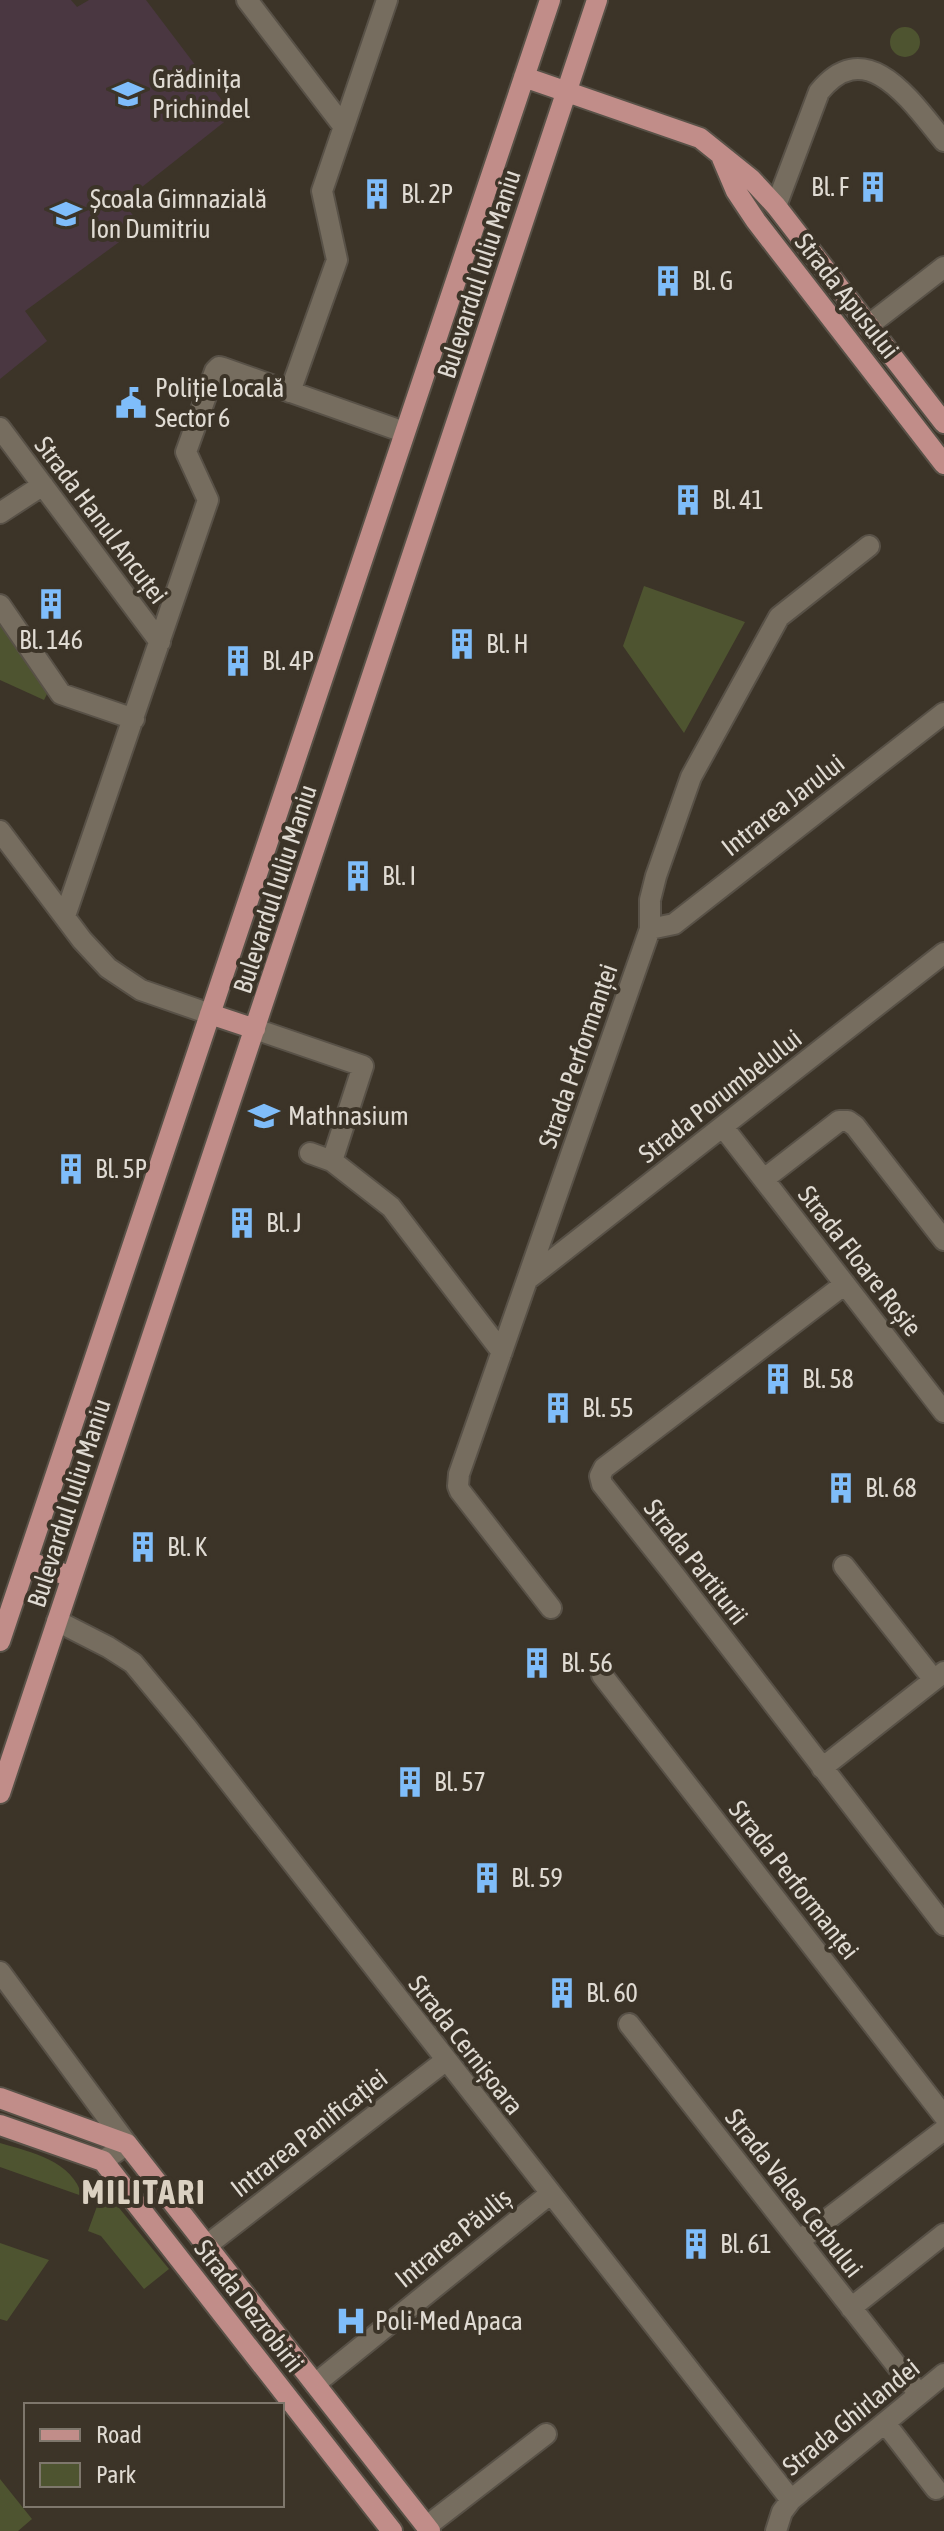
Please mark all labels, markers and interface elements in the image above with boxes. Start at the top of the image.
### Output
place label: Grădinița Prichindel [152,64,250,124]
school or university icon: Grădinița Prichindel [111,77,145,111]
street label: Bulevardul Iuliu Maniu [431,166,527,382]
building icon: Bl. F [856,170,890,204]
place label: Bl. F [811,172,850,202]
building icon: Bl. 2P [360,177,394,211]
place label: Bl. 2P [401,179,453,209]
place label: Școala Gimnazială Ion Dumitriu [90,184,267,244]
school or university icon: Școala Gimnazială Ion Dumitriu [49,197,83,231]
street label: Strada Apusului [789,227,905,365]
building icon: Bl. G [651,264,685,298]
place label: Bl. G [692,266,733,296]
place label: Poliție Locală Sector 6 [155,373,284,433]
public building icon: Poliție Locală Sector 6 [114,386,148,420]
street label: Strada Hanul Ancuței [29,431,173,609]
building icon: Bl. 41 [671,483,705,517]
place label: Bl. 41 [712,485,764,515]
building icon: Bl. 146 [34,587,68,621]
place label: Bl. 146 [19,625,83,655]
building icon: Bl. H [445,627,479,661]
place label: Bl. H [486,629,529,659]
building icon: Bl. 4P [221,644,255,678]
place label: Bl. 4P [262,646,314,676]
street label: Intrarea Jarului [716,748,850,862]
street label: Bulevardul Iuliu Maniu [227,781,323,997]
building icon: Bl. I [341,859,375,893]
place label: Bl. I [382,861,416,891]
street label: Strada Performanței [532,960,624,1152]
street label: Strada Porumbelului [633,1023,807,1169]
school or university icon: Mathnasium [247,1099,281,1133]
place label: Mathnasium [288,1101,409,1131]
building icon: Bl. 5P [54,1152,88,1186]
place label: Bl. 5P [95,1154,147,1184]
street label: Strada Floare Roșie [792,1180,928,1342]
building icon: Bl. J [225,1206,259,1240]
place label: Bl. J [266,1208,302,1238]
building icon: Bl. 58 [761,1362,795,1396]
place label: Bl. 58 [802,1364,854,1394]
building icon: Bl. 55 [541,1391,575,1425]
place label: Bl. 55 [582,1393,634,1423]
street label: Bulevardul Iuliu Maniu [21,1395,117,1611]
building icon: Bl. 68 [824,1471,858,1505]
place label: Bl. 68 [865,1473,917,1503]
street label: Strada Partiturii [638,1493,754,1631]
building icon: Bl. K [126,1530,160,1564]
place label: Bl. K [167,1532,207,1562]
building icon: Bl. 56 [520,1646,554,1680]
place label: Bl. 56 [561,1648,613,1678]
building icon: Bl. 57 [393,1765,427,1799]
place label: Bl. 57 [434,1767,486,1797]
street label: Strada Performanței [723,1795,865,1965]
building icon: Bl. 59 [470,1861,504,1895]
place label: Bl. 59 [511,1863,563,1893]
street label: Strada Cernișoara [402,1970,530,2120]
building icon: Bl. 60 [545,1976,579,2010]
place label: Bl. 60 [586,1978,638,2008]
street label: Intrarea Panificației [225,2063,393,2203]
street label: Strada Valea Cerbului [719,2103,869,2283]
district label: MILITARI [81,2172,207,2211]
street label: Intrarea Păuliș [389,2182,517,2294]
building icon: Bl. 61 [679,2227,713,2261]
place label: Bl. 61 [720,2229,772,2259]
street label: Strada Dezrobirii [188,2234,310,2378]
hospital icon: Poli-Med Apaca [334,2304,368,2338]
place label: Poli-Med Apaca [375,2306,523,2336]
street label: Strada Ghirlandei [777,2353,925,2481]
legend [24,2403,284,2507]
text: Road [96,2421,142,2448]
text: Park [96,2461,137,2488]

